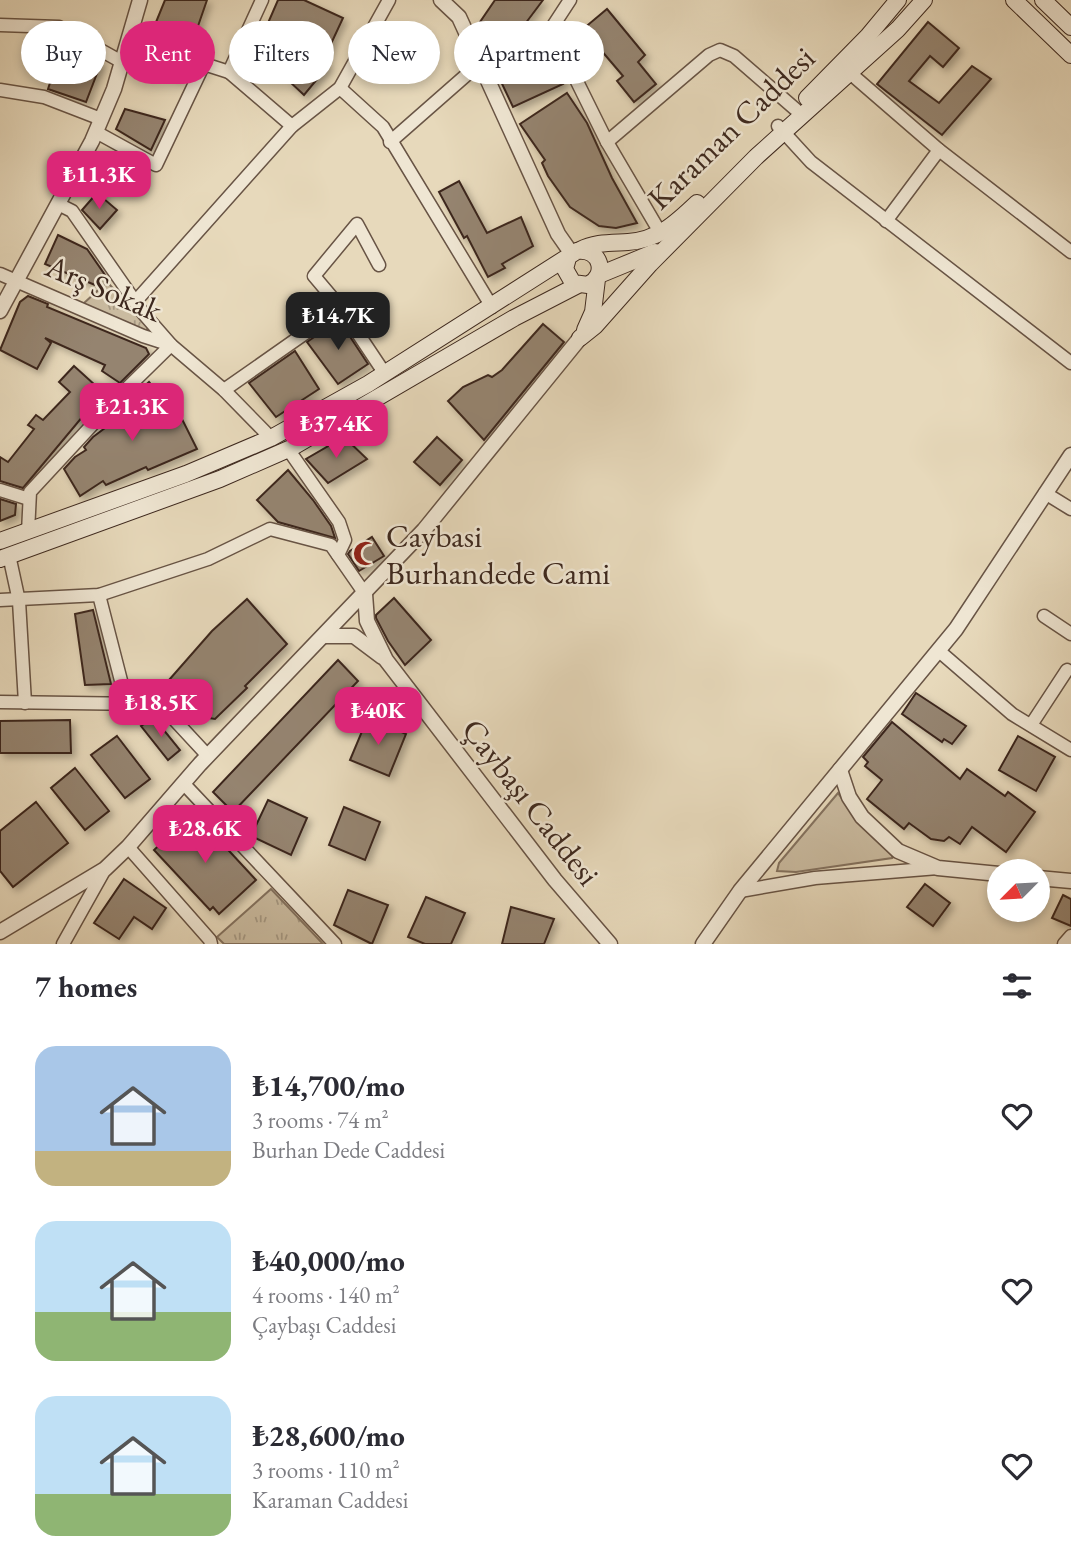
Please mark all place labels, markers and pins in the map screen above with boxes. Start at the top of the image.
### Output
pin: ₺11.3K [42,152,156,211]
pin: ₺14.7K [281,292,395,352]
pin: ₺21.3K [75,384,189,443]
pin: ₺37.4K [279,400,393,460]
place label: Caybasi Burhandede Cami [386,515,610,594]
mosque icon: Caybasi Burhandede Cami [352,540,380,568]
pin: ₺18.5K [104,680,218,739]
pin: ₺40K [337,688,419,747]
pin: ₺28.6K [148,806,262,865]

